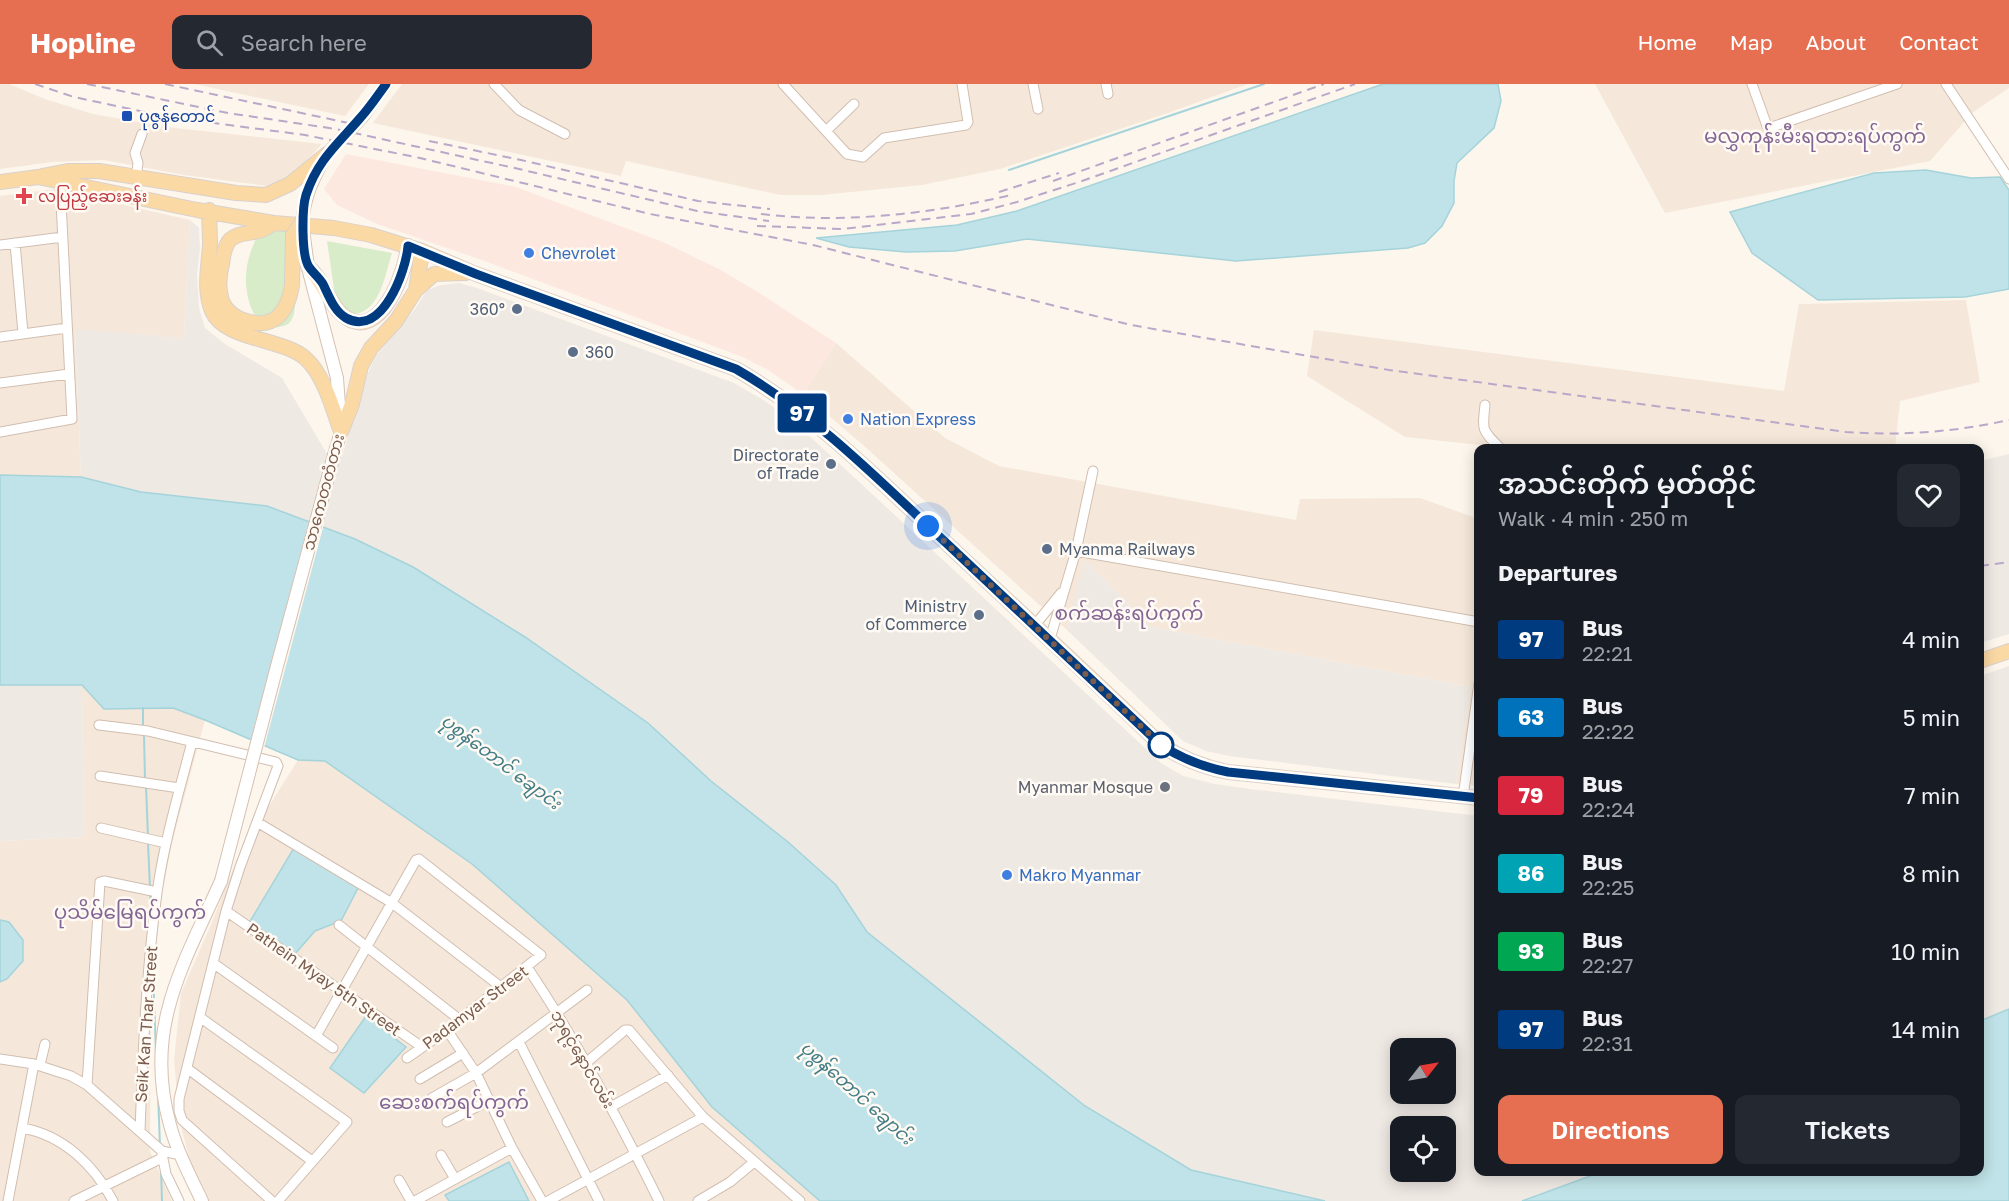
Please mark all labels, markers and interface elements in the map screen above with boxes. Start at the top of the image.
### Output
search box [172,15,592,69]
text: Hopline [30,26,136,59]
icon: search [193,26,226,59]
text: Search here [241,29,367,56]
text: Home [1637,29,1697,55]
text: Map [1730,29,1773,55]
text: About [1806,29,1866,55]
text: Contact [1899,29,1979,55]
place label: ပုဇွန်တောင် [139,105,215,131]
marker: ပုဇွန်တောင် [120,109,134,123]
district label: မလွှကုန်းမီးရထားရပ်ကွက် [1704,122,1926,153]
place label: လပြည့်ဆေးခန်း [38,185,147,210]
marker: လပြည့်ဆေးခန်း [15,187,33,205]
place label: Chevrolet [541,243,616,263]
marker: Chevrolet [522,246,536,260]
place label: 360° [470,299,505,319]
marker: 360° [510,302,524,316]
place label: 360 [585,342,614,362]
marker: 360 [566,345,580,359]
line badge: 97 [775,394,829,432]
text: 97 [790,400,814,426]
place label: Nation Express [860,409,976,429]
marker: Nation Express [841,412,855,426]
street label: သာကေတတံတား [298,431,348,553]
place label: Directorate of Trade [733,445,819,483]
marker: Directorate of Trade [824,457,838,471]
button: heart [1897,464,1960,527]
text: အသင်းတိုက် မှတ်တိုင် [1498,467,1757,500]
text: Walk · 4 min · 250 m [1498,506,1688,530]
your location [913,511,943,541]
place label: Myanma Railways [1059,539,1195,559]
marker: Myanma Railways [1040,542,1054,556]
text: Departures [1498,559,1617,586]
place label: Ministry of Commerce [866,596,967,634]
district label: စက်ဆန်းရပ်ကွက် [1054,599,1204,629]
marker: Ministry of Commerce [972,608,986,622]
text: Bus [1582,614,1623,641]
text: 97 [1519,626,1543,652]
text: 4 min [1902,626,1960,653]
text: 22:21 [1582,641,1633,665]
text: Bus [1582,692,1623,719]
text: 63 [1518,704,1544,730]
text: 5 min [1903,704,1960,731]
water label: ပုစွန်တောင် ချောင်း [434,708,568,818]
text: 22:22 [1582,719,1634,743]
unlabelled marker [1148,732,1174,758]
text: Bus [1582,770,1623,797]
place label: Myanmar Mosque [1018,777,1153,797]
marker: Myanmar Mosque [1158,780,1172,794]
text: 79 [1519,782,1543,808]
text: 7 min [1904,782,1960,809]
text: 22:24 [1582,797,1635,821]
text: Bus [1582,848,1623,875]
text: 86 [1518,860,1544,886]
text: 8 min [1902,860,1960,887]
place label: Makro Myanmar [1019,865,1141,885]
marker: Makro Myanmar [1000,868,1014,882]
text: 22:25 [1582,875,1634,899]
district label: ပုသိမ်မြေရပ်ကွက် [54,898,206,929]
street label: Pathein Myay 5th Street [243,918,405,1040]
text: Bus [1582,926,1623,953]
text: 93 [1518,938,1544,964]
text: 10 min [1891,938,1960,965]
street label: Seik Kan Thar Street [131,945,161,1103]
text: 22:27 [1582,953,1633,977]
street label: Padamyar Street [418,961,532,1053]
text: Bus [1582,1004,1623,1031]
street label: ဘုရင့်နောင်လမ်း [542,1006,620,1114]
text: 97 [1519,1016,1543,1042]
text: 14 min [1892,1016,1960,1043]
text: 22:31 [1582,1031,1633,1055]
water label: ပုစွန်တောင် ချောင်း [793,1035,921,1154]
north arrow [1390,1038,1456,1104]
map controls [1390,1038,1456,1182]
district label: ဆေးစက်ရပ်ကွက် [379,1088,529,1118]
button: Directions [1498,1095,1723,1164]
button: Tickets [1735,1095,1960,1164]
button: locate [1390,1116,1456,1182]

